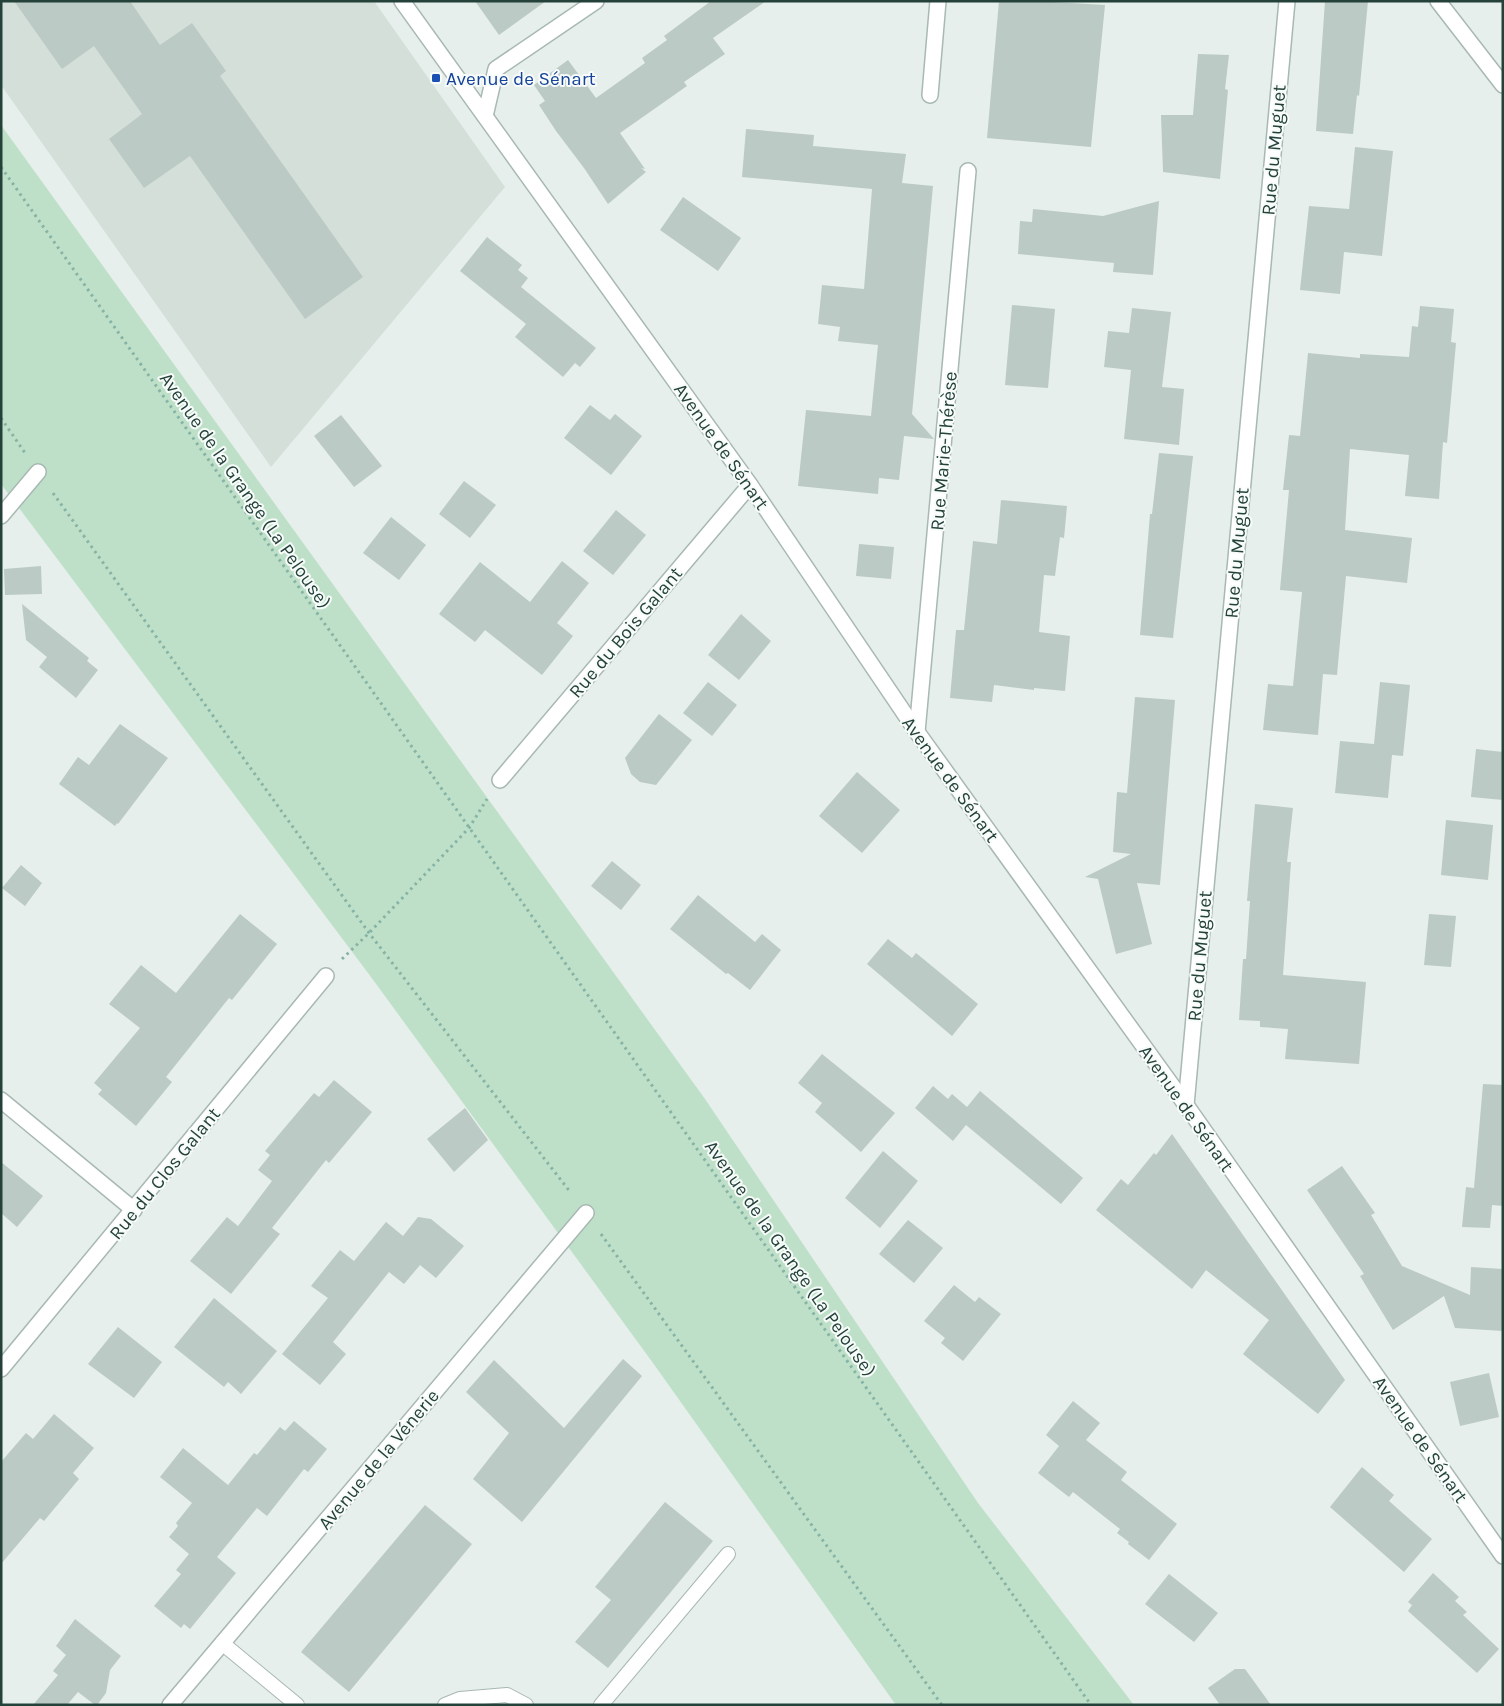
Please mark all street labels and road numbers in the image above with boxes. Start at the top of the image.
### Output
street label: Rue du Muguet [1257,84,1291,217]
street label: Avenue de la Grange (La Pelouse) [155,368,335,613]
street label: Rue Marie-Thérèse [926,370,962,532]
street label: Avenue de Sénart [669,379,773,514]
street label: Rue du Muguet [1220,487,1254,620]
street label: Rue du Bois Galant [565,563,687,703]
street label: Avenue de Sénart [897,713,1003,847]
street label: Rue du Muguet [1183,890,1217,1023]
street label: Avenue de Sénart [1134,1041,1238,1176]
street label: Rue du Clos Galant [105,1103,225,1244]
street label: Avenue de la Grange (La Pelouse) [700,1136,880,1381]
street label: Avenue de Sénart [1368,1372,1472,1507]
street label: Avenue de la Vénerie [314,1385,444,1534]

